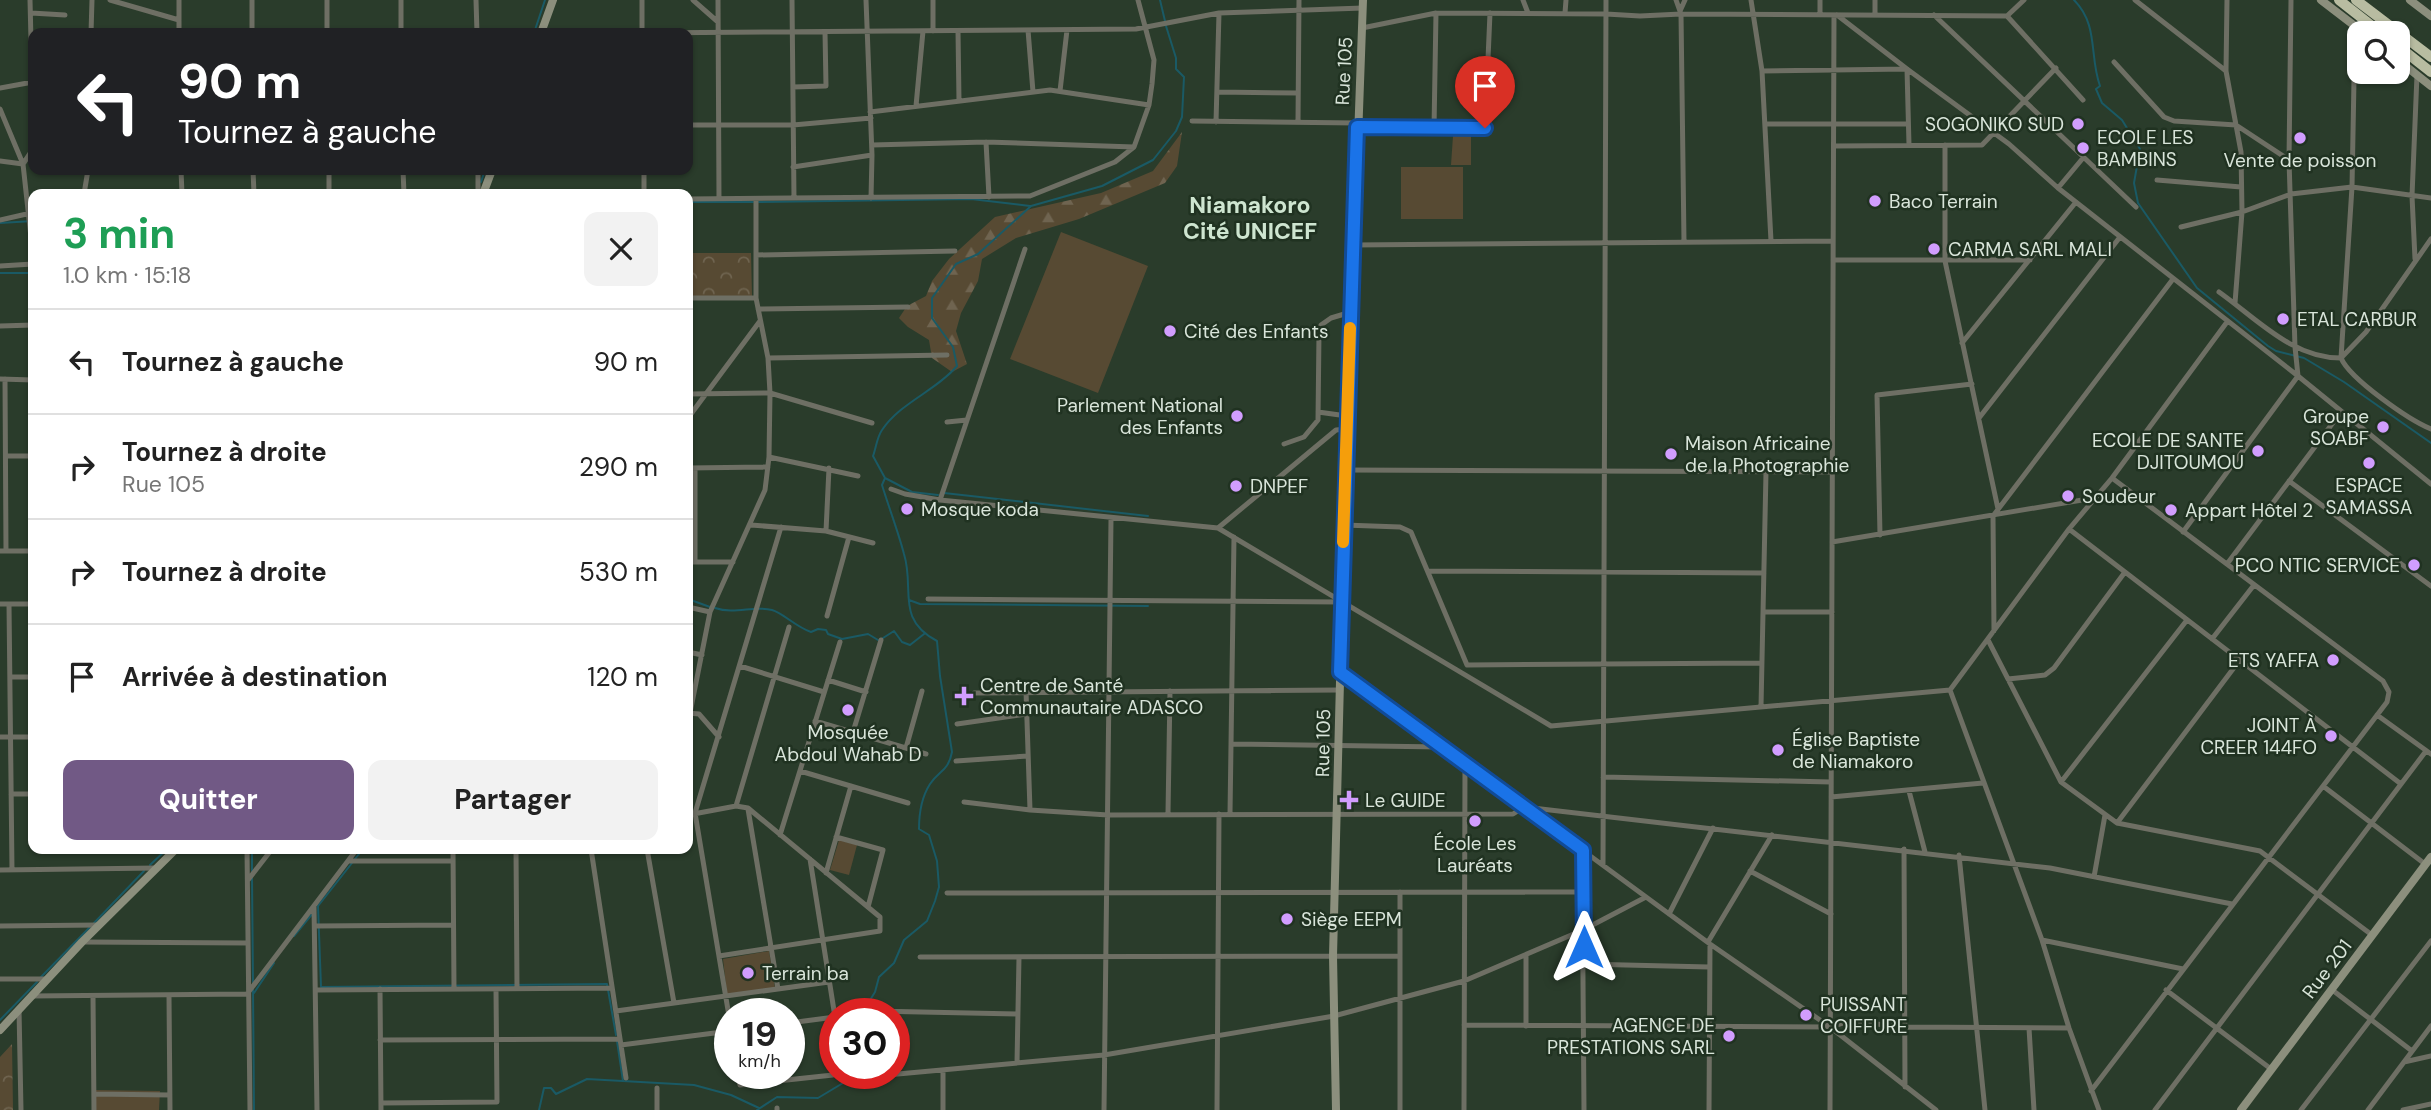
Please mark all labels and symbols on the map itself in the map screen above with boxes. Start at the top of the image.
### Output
street label: Rue 105 [1330,36,1358,106]
pin [1455,56,1515,128]
place label: SOGONIKO SUD [1925,112,2064,137]
marker: SOGONIKO SUD [2070,116,2086,132]
place label: ECOLE LES BAMBINS [2097,125,2194,172]
marker: Vente de poisson [2292,130,2308,146]
marker: ECOLE LES BAMBINS [2075,140,2091,156]
place label: Vente de poisson [2224,148,2376,173]
place label: Baco Terrain [1889,189,1998,214]
district label: Niamakoro Cité UNICEF [1183,190,1317,246]
marker: Baco Terrain [1867,193,1883,209]
place label: CARMA SARL MALI [1948,237,2112,262]
marker: CARMA SARL MALI [1926,241,1942,257]
place label: ETAL CARBUR [2297,307,2417,332]
marker: ETAL CARBUR [2275,311,2291,327]
place label: Cité des Enfants [1184,319,1328,344]
marker: Cité des Enfants [1162,323,1178,339]
place label: Parlement National des Enfants [1057,393,1223,440]
place label: Groupe SOABF [2303,404,2369,451]
marker: Parlement National des Enfants [1229,408,1245,424]
marker: Groupe SOABF [2375,419,2391,435]
place label: ECOLE DE SANTE DJITOUMOU [2092,428,2244,475]
place label: Maison Africaine de la Photographie [1685,431,1849,478]
marker: ECOLE DE SANTE DJITOUMOU [2250,443,2266,459]
marker: Maison Africaine de la Photographie [1663,446,1679,462]
marker: ESPACE SAMASSA [2361,455,2377,471]
place label: ESPACE SAMASSA [2326,473,2413,520]
place label: DNPEF [1250,474,1308,499]
marker: DNPEF [1228,478,1244,494]
place label: Soudeur [2082,484,2156,509]
marker: Soudeur [2060,488,2076,504]
place label: Mosque koda [921,497,1039,522]
place label: Appart Hôtel 2 [2185,498,2313,523]
marker: Mosque koda [899,501,915,517]
marker: Appart Hôtel 2 [2163,502,2179,518]
place label: PCO NTIC SERVICE [2235,553,2400,578]
marker: PCO NTIC SERVICE [2406,557,2422,573]
place label: ETS YAFFA [2228,648,2319,673]
marker: ETS YAFFA [2325,652,2341,668]
place label: Centre de Santé Communautaire ADASCO [980,673,1203,720]
marker: Centre de Santé Communautaire ADASCO [954,686,974,706]
marker: Mosquée Abdoul Wahab D [840,702,856,718]
street label: Rue 105 [1310,709,1336,777]
place label: JOINT À CREER 144FO [2200,713,2317,760]
place label: Mosquée Abdoul Wahab D [775,720,921,767]
place label: Église Baptiste de Niamakoro [1792,727,1920,774]
marker: JOINT À CREER 144FO [2323,728,2339,744]
marker: Église Baptiste de Niamakoro [1770,742,1786,758]
place label: Le GUIDE [1365,788,1446,813]
marker: Le GUIDE [1339,790,1359,810]
marker: École Les Lauréats [1467,813,1483,829]
place label: École Les Lauréats [1434,831,1516,878]
place label: Siège EEPM [1301,907,1402,932]
position arrow [1547,910,1621,984]
marker: Siège EEPM [1279,911,1295,927]
street label: Rue 201 [2297,934,2357,1004]
place label: Terrain ba [762,961,849,986]
marker: Terrain ba [740,965,756,981]
place label: PUISSANT COIFFURE [1820,992,1908,1039]
speed limit sign: 30 [819,998,910,1089]
marker: PUISSANT COIFFURE [1798,1007,1814,1023]
place label: AGENCE DE PRESTATIONS SARL [1547,1013,1715,1060]
marker: AGENCE DE PRESTATIONS SARL [1721,1028,1737,1044]

